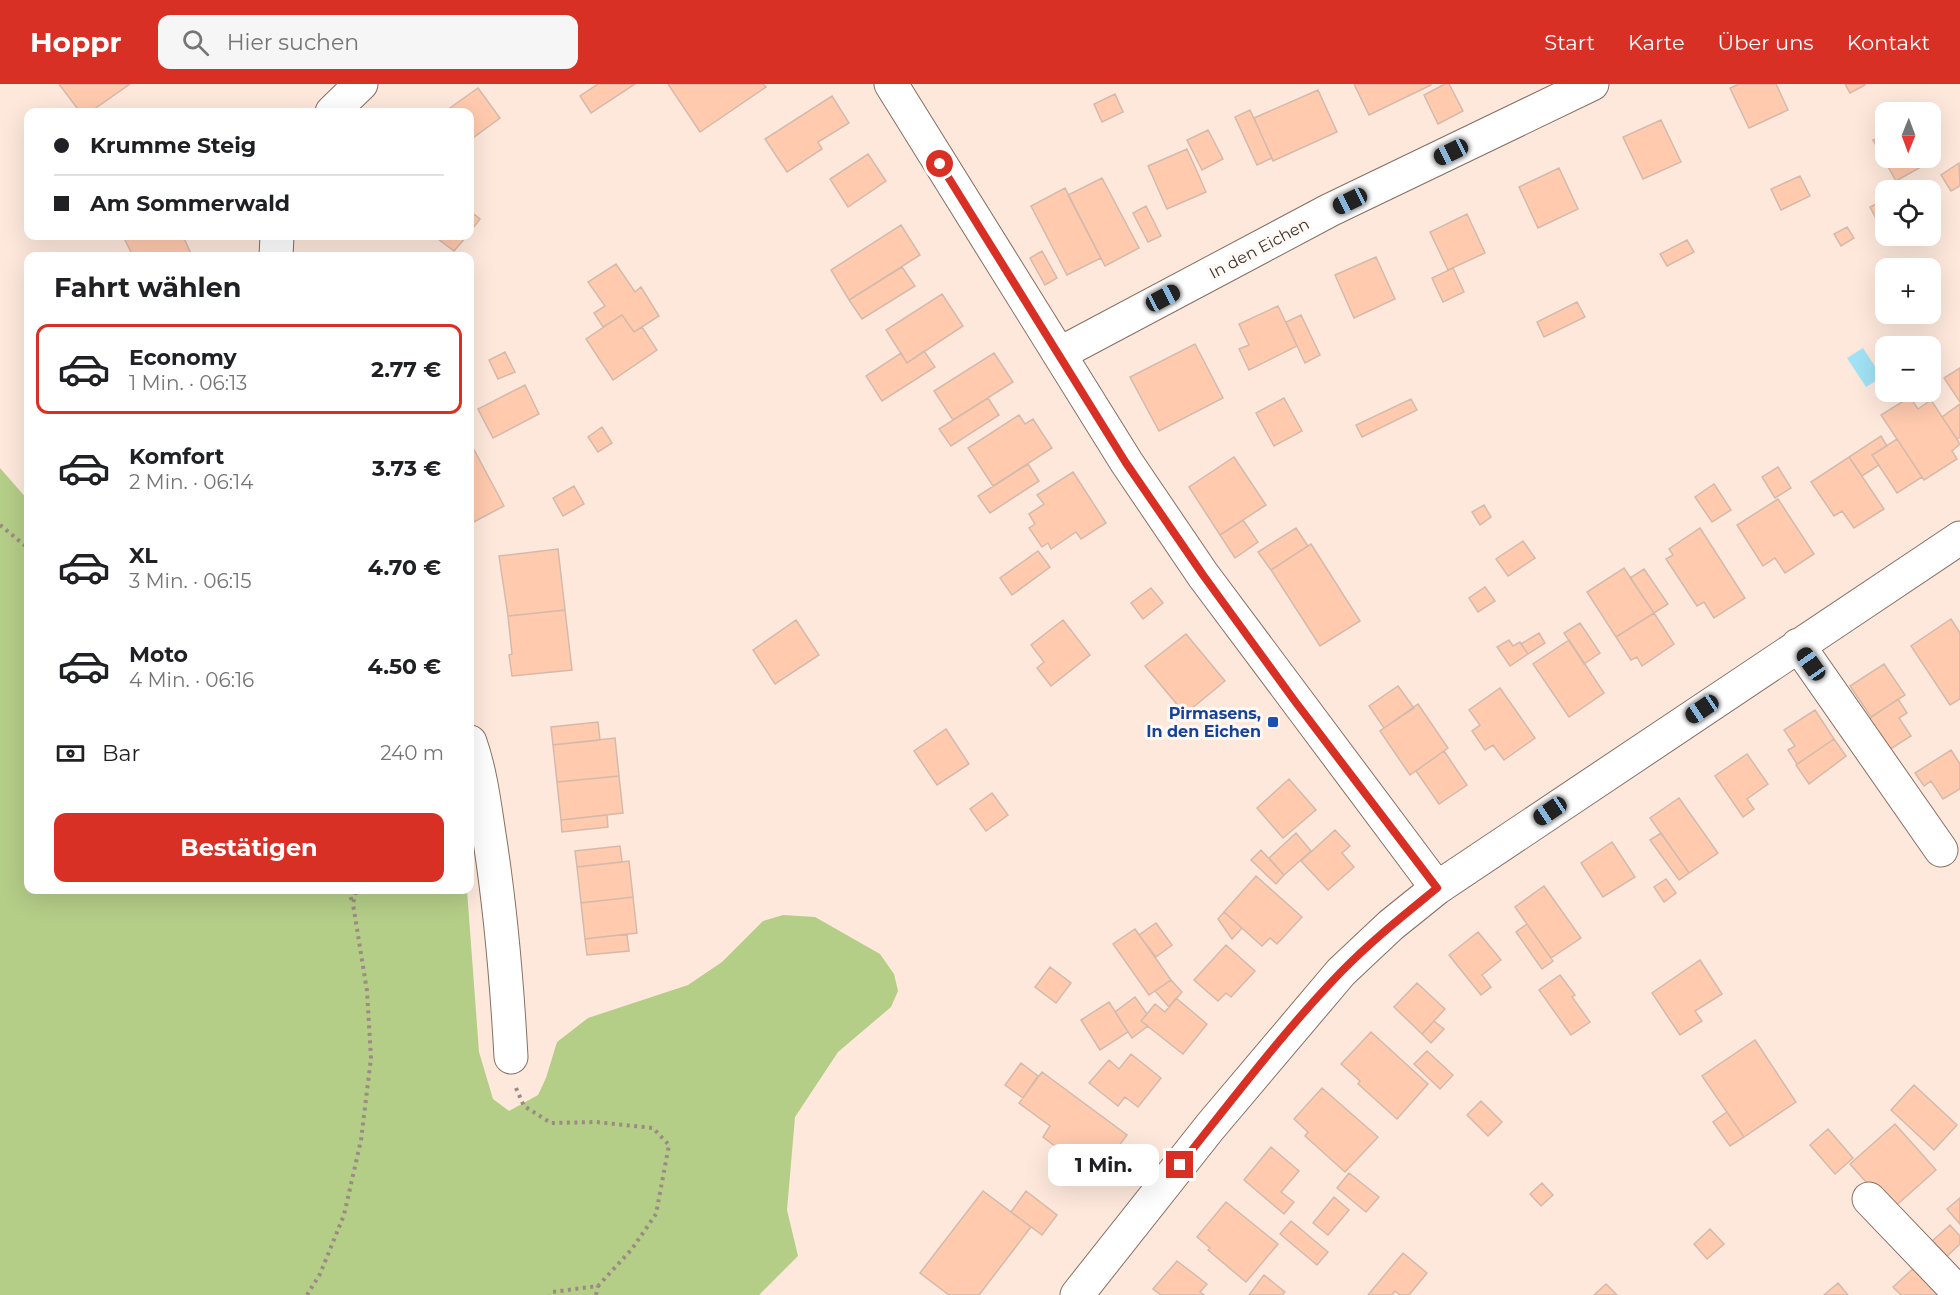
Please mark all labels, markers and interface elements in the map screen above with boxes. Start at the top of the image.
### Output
search box [158,15,578,69]
text: Hoppr [30,25,122,59]
icon: search [179,26,212,59]
text: Hier suchen [227,29,359,56]
text: Start [1544,30,1595,55]
text: Karte [1628,30,1685,55]
text: Über uns [1718,30,1814,55]
text: Kontakt [1847,30,1930,55]
north arrow [1875,102,1941,168]
map controls [1875,102,1941,402]
text: Krumme Steig [90,132,256,159]
car [1431,136,1471,168]
route start [926,150,953,177]
button: locate [1875,180,1941,246]
car [1330,185,1370,217]
text: Am Sommerwald [90,190,290,217]
street label: In den Eichen [1206,214,1313,283]
button: + [1875,258,1941,324]
text: Fahrt wählen [54,271,241,304]
car [1143,282,1183,314]
button: − [1875,336,1941,402]
icon: car [57,342,111,396]
text: Economy [129,344,237,371]
text: 2.77 € [371,356,441,383]
text: 1 Min. · 06:13 [129,371,247,395]
icon: car [57,441,111,495]
text: Komfort [129,443,224,470]
text: 3.73 € [372,455,441,482]
text: 2 Min. · 06:14 [129,470,253,494]
icon: car [57,540,111,594]
text: XL [129,542,158,569]
text: 4.70 € [368,554,441,581]
text: 3 Min. · 06:15 [129,569,251,593]
icon: car [57,639,111,693]
text: Moto [129,641,188,668]
car [1793,644,1829,684]
text: 4.50 € [368,653,441,680]
text: 4 Min. · 06:16 [129,668,254,692]
car [1682,691,1722,727]
place label: Pirmasens, In den Eichen [1146,704,1261,741]
marker: Pirmasens, In den Eichen [1266,715,1280,729]
icon: cash [54,737,87,770]
text: Bar [102,740,140,767]
text: 240 m [380,741,444,765]
car [1530,793,1570,829]
button: Bestätigen [54,813,444,882]
callout: 1 Min. [1048,1144,1159,1186]
route end [1166,1151,1193,1178]
text: 1 Min. [1075,1153,1132,1177]

